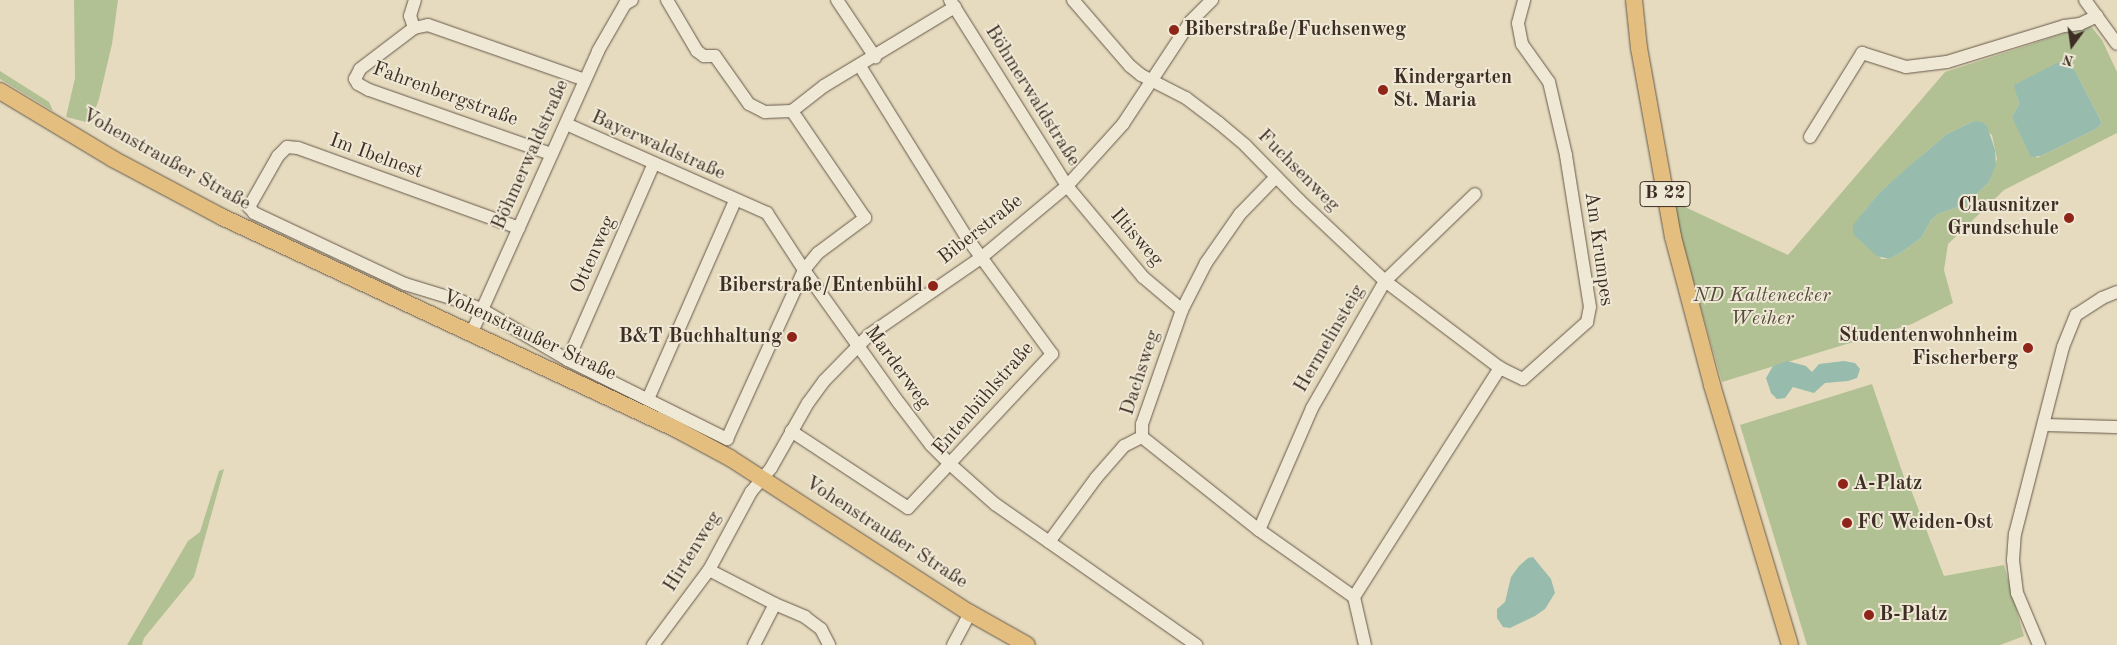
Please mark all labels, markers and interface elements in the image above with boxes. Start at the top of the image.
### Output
place label: Biberstraße/Fuchsenweg [1184,18,1406,42]
north arrow [2047,20,2097,70]
street label: Böhmerwaldstraße [979,21,1085,171]
marker: Biberstraße/Fuchsenweg [1168,24,1180,36]
text: N [2061,51,2075,68]
street label: Fahrenbergstraße [369,58,521,132]
place label: Kindergarten St. Maria [1393,66,1512,113]
street label: Böhmerwaldstraße [487,76,575,234]
marker: Kindergarten St. Maria [1377,84,1389,96]
street label: Vohenstraußer Straße [77,104,255,216]
street label: Bayerwaldstraße [587,106,729,186]
street label: Fuchsenweg [1252,125,1344,217]
street label: Im Ibelnest [326,129,426,185]
road number: B 22 [1639,178,1691,210]
street label: Biberstraße [934,190,1028,270]
street label: Am Krumpes [1578,190,1618,308]
place label: Clausnitzer Grundschule [1947,195,2059,242]
street label: Iltisweg [1104,204,1168,272]
street label: Ottenweg [566,212,622,298]
marker: Clausnitzer Grundschule [2063,212,2075,224]
place label: Biberstraße/Entenbühl [718,274,923,298]
marker: Biberstraße/Entenbühl [927,280,939,292]
street label: Hermelinsteig [1289,281,1371,397]
park label: ND Kaltenecker Weiher [1693,284,1831,331]
street label: Vohenstraußer Straße [438,285,620,387]
street label: Marderweg [859,322,935,414]
place label: Studentenwohnheim Fischerberg [1839,324,2018,371]
place label: B&T Buchhaltung [618,325,782,349]
street label: Dachsweg [1116,327,1166,419]
marker: B&T Buchhaltung [786,331,798,343]
street label: Entenbühlstraße [928,337,1040,461]
marker: Studentenwohnheim Fischerberg [2022,342,2034,354]
street label: Vohenstraußer Straße [800,471,972,595]
place label: A-Platz [1853,472,1922,496]
marker: A-Platz [1837,478,1849,490]
street label: Hirtenweg [659,507,727,597]
place label: FC Weiden-Ost [1857,511,1993,535]
marker: FC Weiden-Ost [1841,517,1853,529]
place label: B-Platz [1879,603,1947,627]
marker: B-Platz [1863,609,1875,621]

